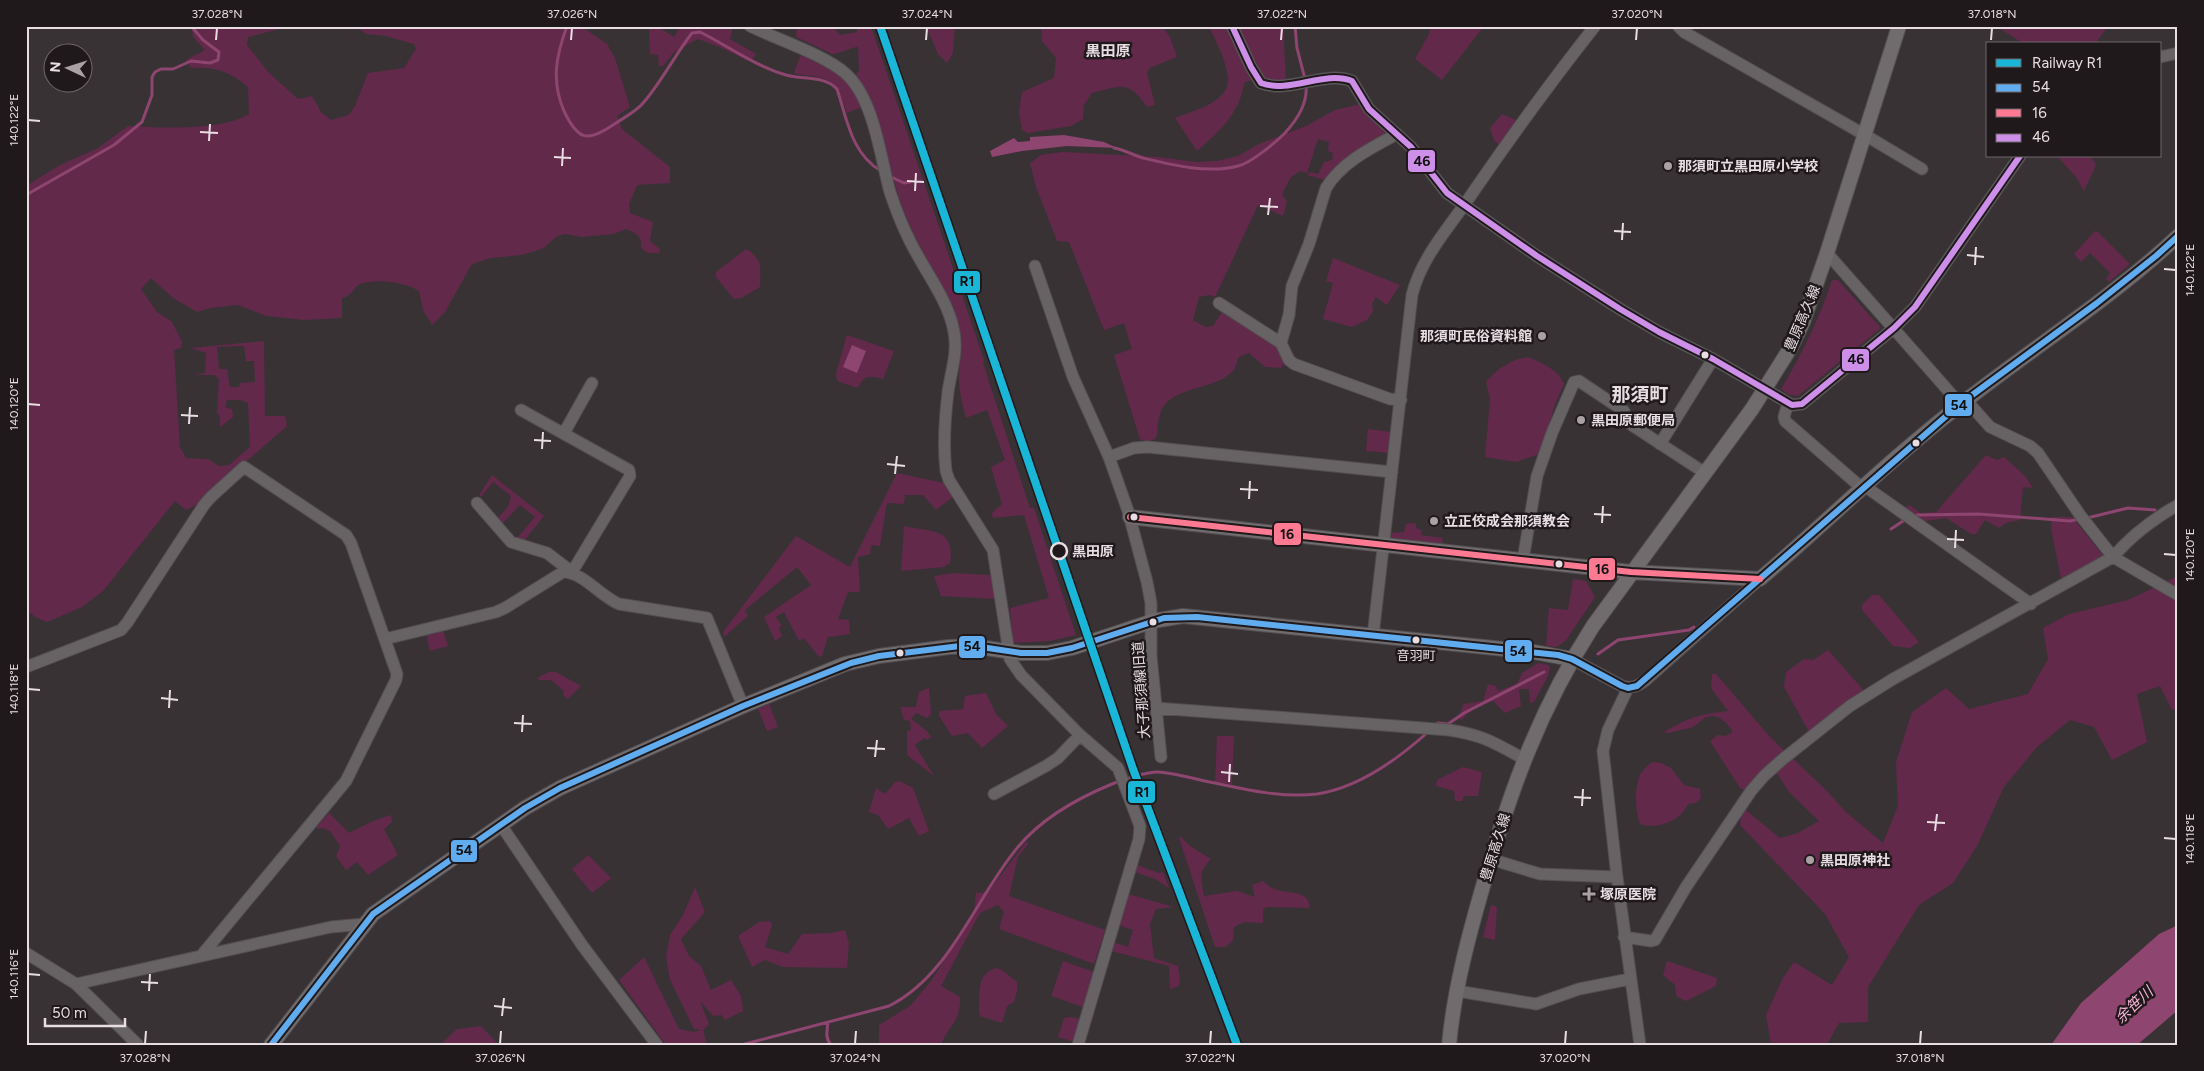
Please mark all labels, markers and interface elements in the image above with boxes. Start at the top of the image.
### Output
text: 37.028°N [192,7,242,21]
text: 37.026°N [547,7,597,21]
text: 37.024°N [901,7,953,21]
text: 37.022°N [1257,7,1307,21]
text: 37.020°N [1611,7,1663,21]
text: 37.018°N [1967,7,2017,21]
north arrow [42,42,92,92]
district label: 黒田原 [1085,42,1131,60]
legend [1986,42,2162,158]
text: Railway R1 [2032,54,2102,72]
text: N [47,61,64,73]
text: 54 [2032,78,2050,96]
text: 140.122°E [7,94,21,146]
text: 16 [2032,104,2047,122]
text: 46 [2032,128,2050,146]
line badge: 46 [1407,149,1436,173]
text: 46 [1414,153,1430,170]
place label: 那須町立黒田原小学校 [1678,158,1818,175]
marker: 那須町立黒田原小学校 [1662,160,1674,172]
text: 140.122°E [2183,244,2197,296]
line badge: R1 [953,270,981,294]
text: R1 [960,273,974,290]
street label: 豊原高久線 [1781,283,1824,354]
place label: 那須町民俗資料館 [1420,328,1532,345]
marker: 那須町民俗資料館 [1536,330,1548,342]
line badge: 46 [1841,348,1870,372]
unlabelled marker [1700,350,1710,360]
text: 46 [1848,351,1864,368]
text: 140.120°E [7,377,21,431]
district label: 那須町 [1611,383,1669,406]
line badge: 54 [1944,393,1973,417]
text: 54 [1951,397,1968,414]
place label: 黒田原郵便局 [1591,412,1675,429]
marker: 黒田原郵便局 [1575,414,1587,426]
unlabelled marker [1911,438,1921,448]
unlabelled marker [1129,512,1139,522]
place label: 立正佼成会那須教会 [1444,513,1570,530]
marker: 立正佼成会那須教会 [1428,515,1440,527]
line badge: 16 [1273,522,1302,546]
text: 16 [1280,526,1294,543]
text: 140.120°E [2183,528,2197,582]
marker: 黒田原 [1050,542,1068,560]
place label: 黒田原 [1072,543,1114,560]
line badge: 16 [1588,557,1616,581]
unlabelled marker [1554,559,1564,569]
text: 16 [1595,561,1609,578]
unlabelled marker [1148,617,1158,627]
line badge: 54 [958,635,986,659]
marker: 音羽町 [1411,635,1421,645]
text: 54 [964,638,981,655]
line badge: 54 [1504,639,1533,663]
street label: 大子那須線旧道 [1130,640,1153,739]
text: 54 [1510,643,1527,660]
unlabelled marker [895,648,905,658]
place label: 音羽町 [1396,648,1436,663]
text: 140.118°E [7,663,21,715]
line badge: R1 [1127,780,1156,804]
text: R1 [1135,784,1149,801]
street label: 豊原高久線 [1477,811,1514,883]
text: 140.118°E [2183,813,2197,865]
line badge: 54 [450,839,478,863]
text: 54 [456,842,473,859]
place label: 黒田原神社 [1820,852,1890,869]
marker: 黒田原神社 [1804,854,1816,866]
place label: 塚原医院 [1600,886,1656,903]
marker: 塚原医院 [1582,887,1596,901]
text: 140.116°E [7,949,21,999]
water label: 余笹川 [2111,982,2158,1027]
scale bar [45,996,125,1028]
text: 50 m [52,1004,87,1022]
text: 37.028°N [120,1051,170,1065]
text: 37.026°N [475,1051,525,1065]
text: 37.024°N [829,1051,881,1065]
text: 37.022°N [1185,1051,1235,1065]
text: 37.020°N [1539,1051,1591,1065]
text: 37.018°N [1895,1051,1945,1065]

